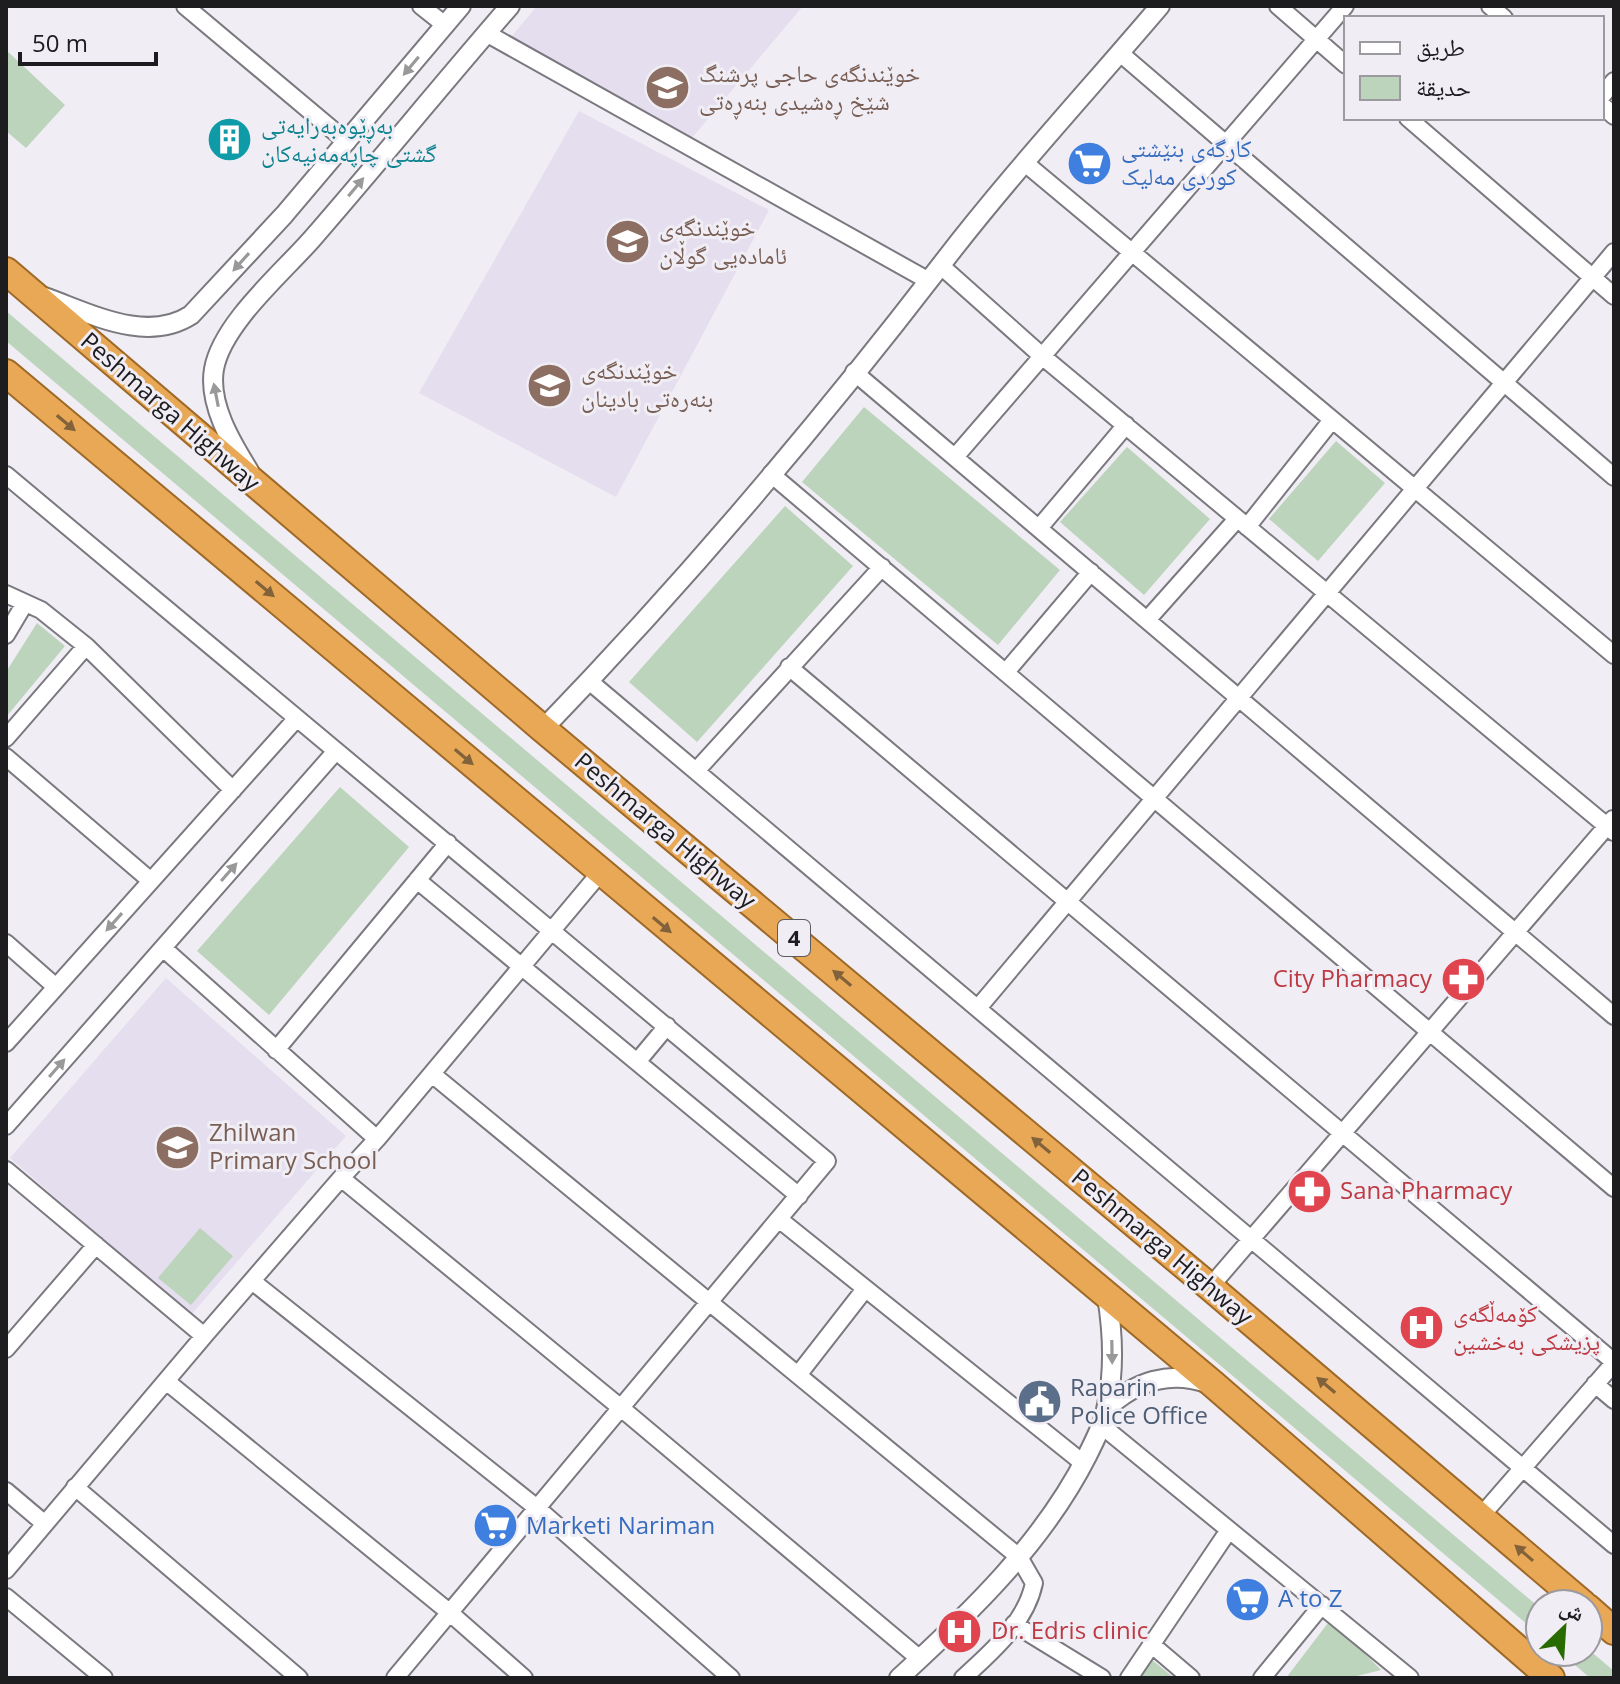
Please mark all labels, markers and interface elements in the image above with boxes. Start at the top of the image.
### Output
scale bar [20,16,156,66]
legend [1344,16,1604,120]
text: 50 m [32,26,88,59]
text: طريق [1416,30,1465,63]
one-way arrow [403,55,420,75]
place label: خوێندنگەی حاجی پرشنگ شێخ ڕەشیدی بنەڕەتی [699,56,920,120]
school or university icon: خوێندنگەی حاجی پرشنگ شێخ ڕەشیدی بنەڕەتی [644,64,692,112]
text: حديقة [1416,70,1471,103]
place label: بەڕێوەبەرایەتی گشتی چاپەمەنیەکان [261,108,437,169]
building icon: بەڕێوەبەرایەتی گشتی چاپەمەنیەکان [206,116,254,164]
place label: کارگەی بنێشتی کوردی مەلیک [1121,131,1251,192]
supermarket icon: کارگەی بنێشتی کوردی مەلیک [1066,139,1114,187]
one-way arrow [347,177,364,197]
place label: خوێندنگەی ئامادەیی گوڵان [659,210,787,271]
school or university icon: خوێندنگەی ئامادەیی گوڵان [604,218,652,266]
one-way arrow [233,253,251,272]
street label: Peshmarga Highway [74,324,268,499]
place label: خوێندنگەی بنەرەتی بادینان [581,353,713,414]
school or university icon: خوێندنگەی بنەرەتی بادینان [526,361,574,409]
one-way arrow [209,383,222,408]
one-way arrow [56,414,76,431]
one-way arrow [255,580,275,597]
street label: Peshmarga Highway [568,744,764,916]
one-way arrow [454,748,474,765]
one-way arrow [220,863,237,883]
one-way arrow [105,913,123,932]
one-way arrow [652,916,672,933]
road number: 4 [778,920,810,956]
pharmacy icon: City Pharmacy [1439,955,1487,1003]
place label: City Pharmacy [1273,961,1433,994]
one-way arrow [832,970,852,987]
one-way arrow [48,1058,66,1077]
place label: Zhilwan Primary School [209,1115,377,1176]
school or university icon: Zhilwan Primary School [154,1123,202,1171]
one-way arrow [1031,1137,1051,1154]
street label: Peshmarga Highway [1065,1160,1261,1332]
pharmacy icon: Sana Pharmacy [1285,1167,1333,1215]
place label: Sana Pharmacy [1340,1173,1513,1206]
place label: کۆمەڵگەی پزیشکی بەخشین [1453,1296,1600,1357]
hospital icon: کۆمەڵگەی پزیشکی بەخشین [1398,1304,1446,1352]
one-way arrow [1106,1340,1118,1365]
place label: Raparin Police Office [1070,1370,1208,1431]
one-way arrow [1316,1377,1336,1394]
public building icon: Raparin Police Office [1015,1378,1063,1426]
supermarket icon: Marketi Nariman [471,1502,519,1550]
place label: Marketi Nariman [526,1508,715,1541]
one-way arrow [1514,1545,1534,1562]
supermarket icon: A to Z [1223,1575,1271,1623]
place label: A to Z [1278,1581,1342,1614]
north arrow [1524,1588,1604,1668]
text: ش [1556,1590,1590,1627]
hospital icon: Dr. Edris clinic [936,1607,984,1655]
place label: Dr. Edris clinic [991,1613,1148,1646]

